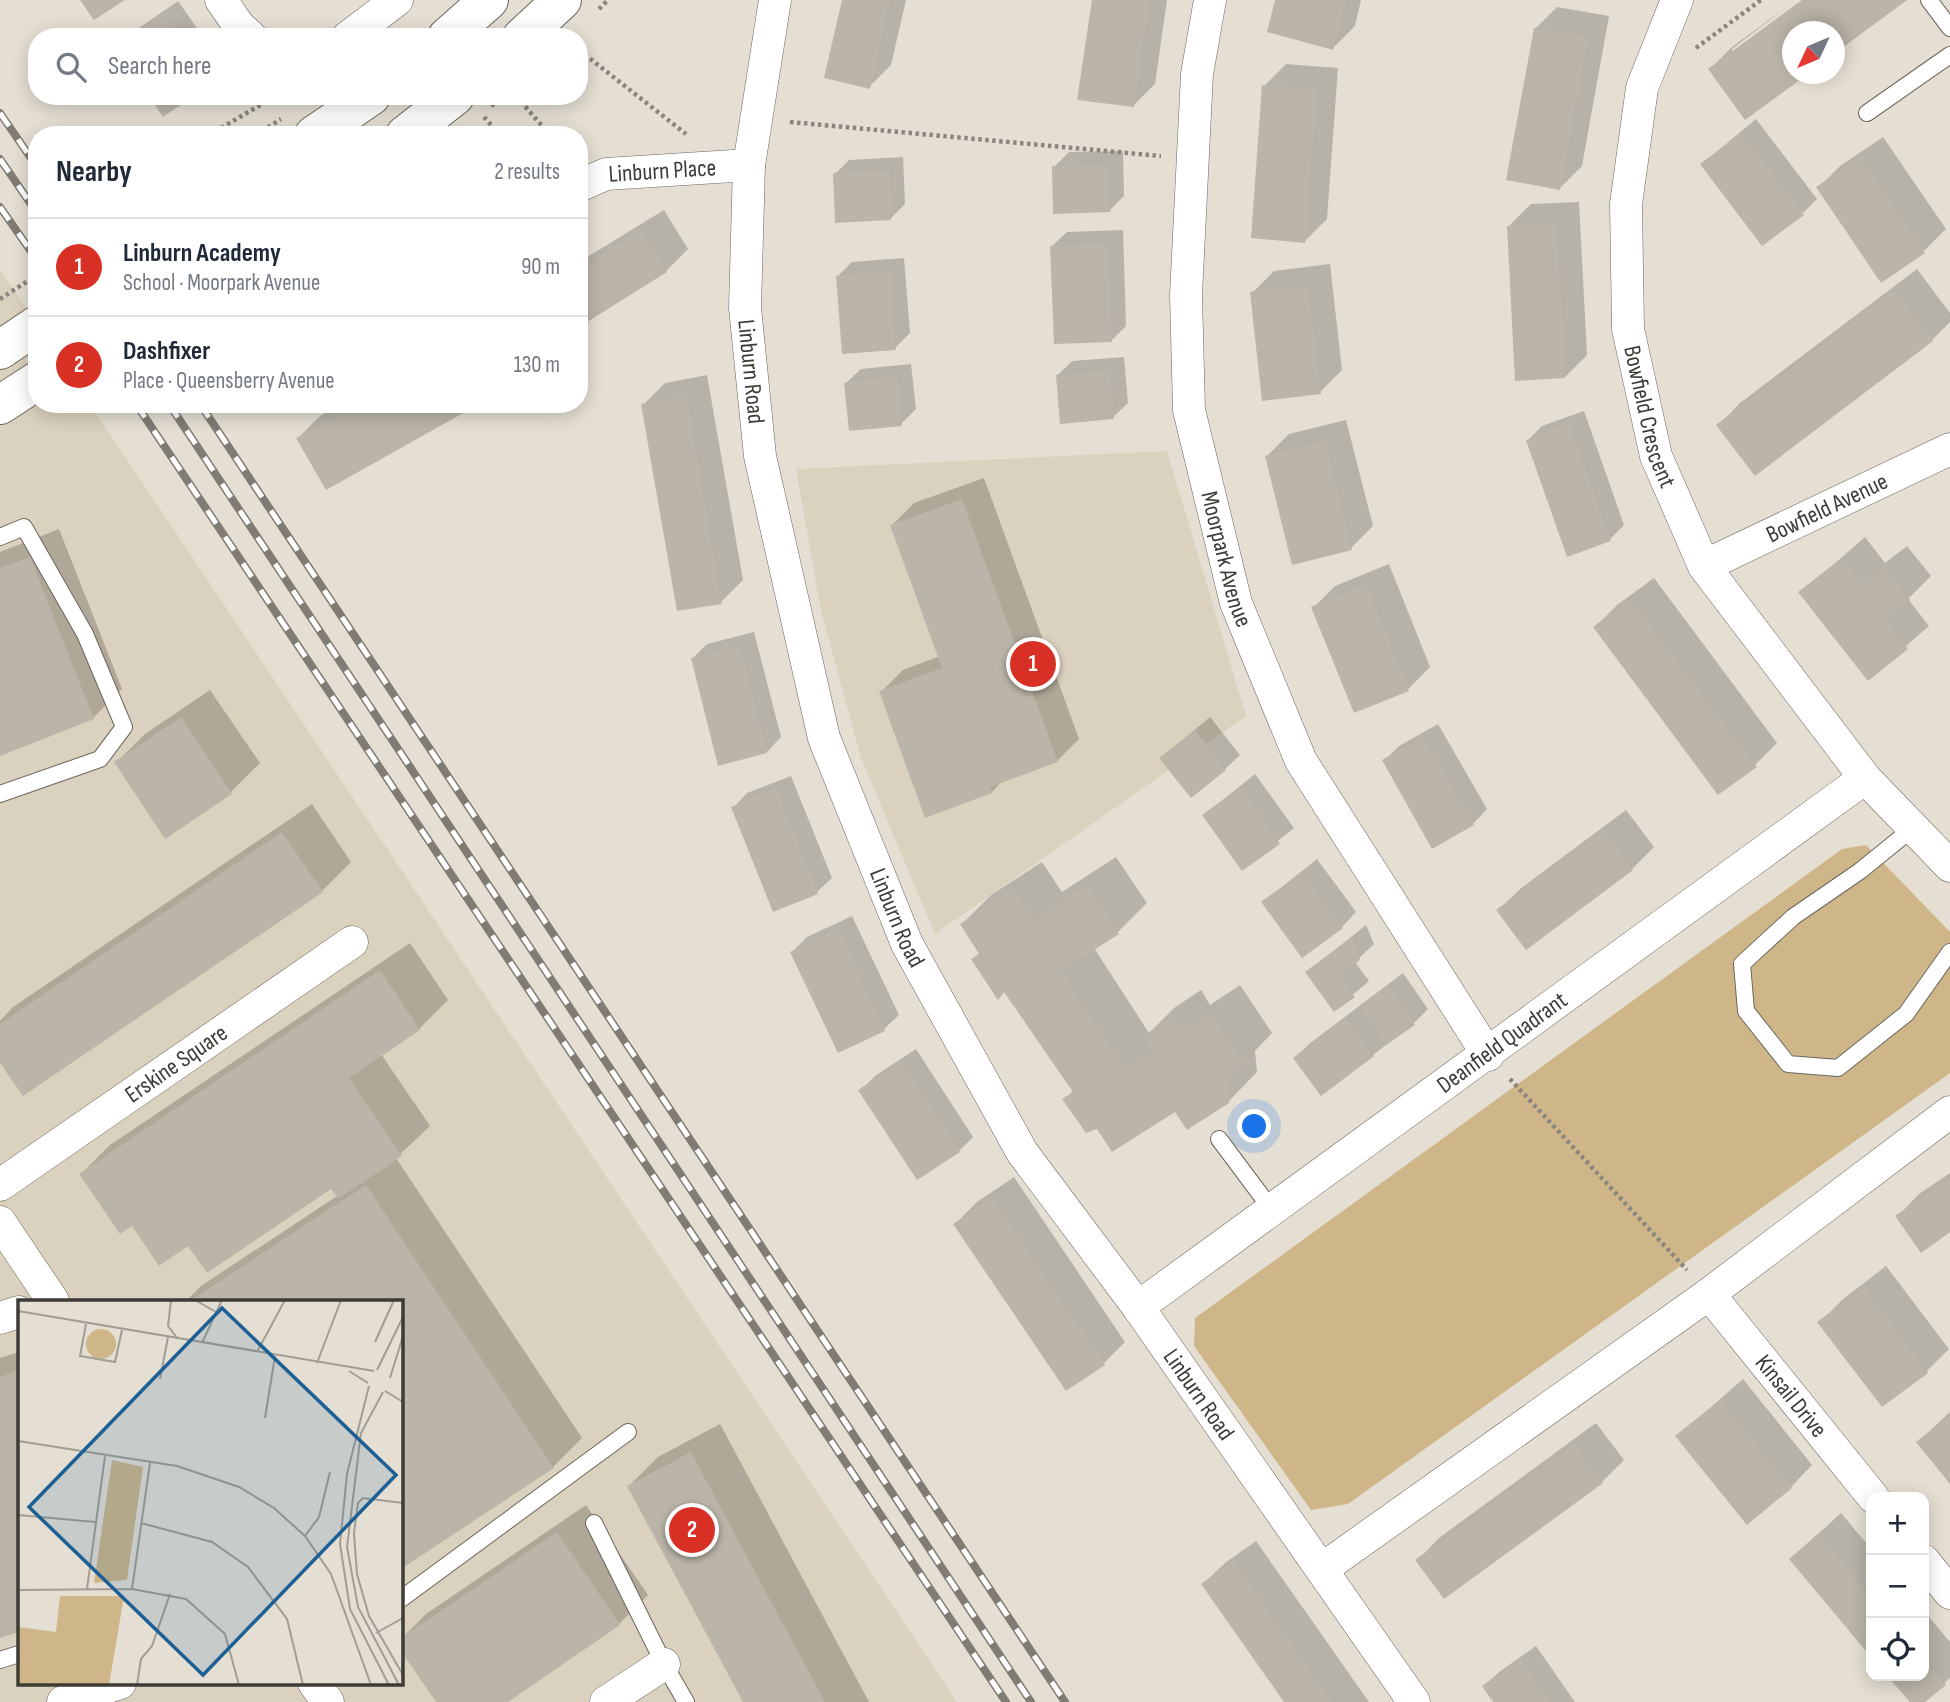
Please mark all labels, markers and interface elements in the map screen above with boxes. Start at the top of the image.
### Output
north arrow [1782,21,1845,84]
search box [28,28,588,105]
icon: search [52,48,90,86]
text: Search here [108,51,211,82]
street label: Linburn Place [608,153,717,189]
text: Nearby [56,154,132,190]
text: 2 results [494,158,560,186]
text: Linburn Academy [123,238,281,269]
text: 1 [74,253,84,281]
text: 90 m [521,253,560,281]
text: School · Moorpark Avenue [123,269,320,297]
street label: Linburn Road [731,318,771,425]
text: Dashfixer [123,336,210,367]
street label: Bowfield Crescent [1617,343,1682,492]
text: 2 [74,351,84,379]
text: 130 m [514,351,560,379]
text: Place · Queensberry Avenue [123,367,335,395]
street label: Bowfield Avenue [1762,467,1893,549]
street label: Moorpark Avenue [1194,488,1258,631]
pin: 1 [1010,638,1056,690]
street label: Linburn Road [863,864,931,972]
street label: Deanfield Quadrant [1431,986,1573,1100]
street label: Erskine Square [120,1018,233,1109]
your location [1237,1109,1271,1143]
inset map [18,1300,402,1684]
street label: Linburn Road [1157,1343,1241,1446]
street label: Kinsail Drive [1749,1349,1833,1444]
map controls [1866,1492,1929,1681]
button: + [1866,1492,1929,1555]
pin: 2 [669,1504,715,1556]
button: − [1866,1555,1929,1618]
button: locate [1866,1618,1929,1681]

